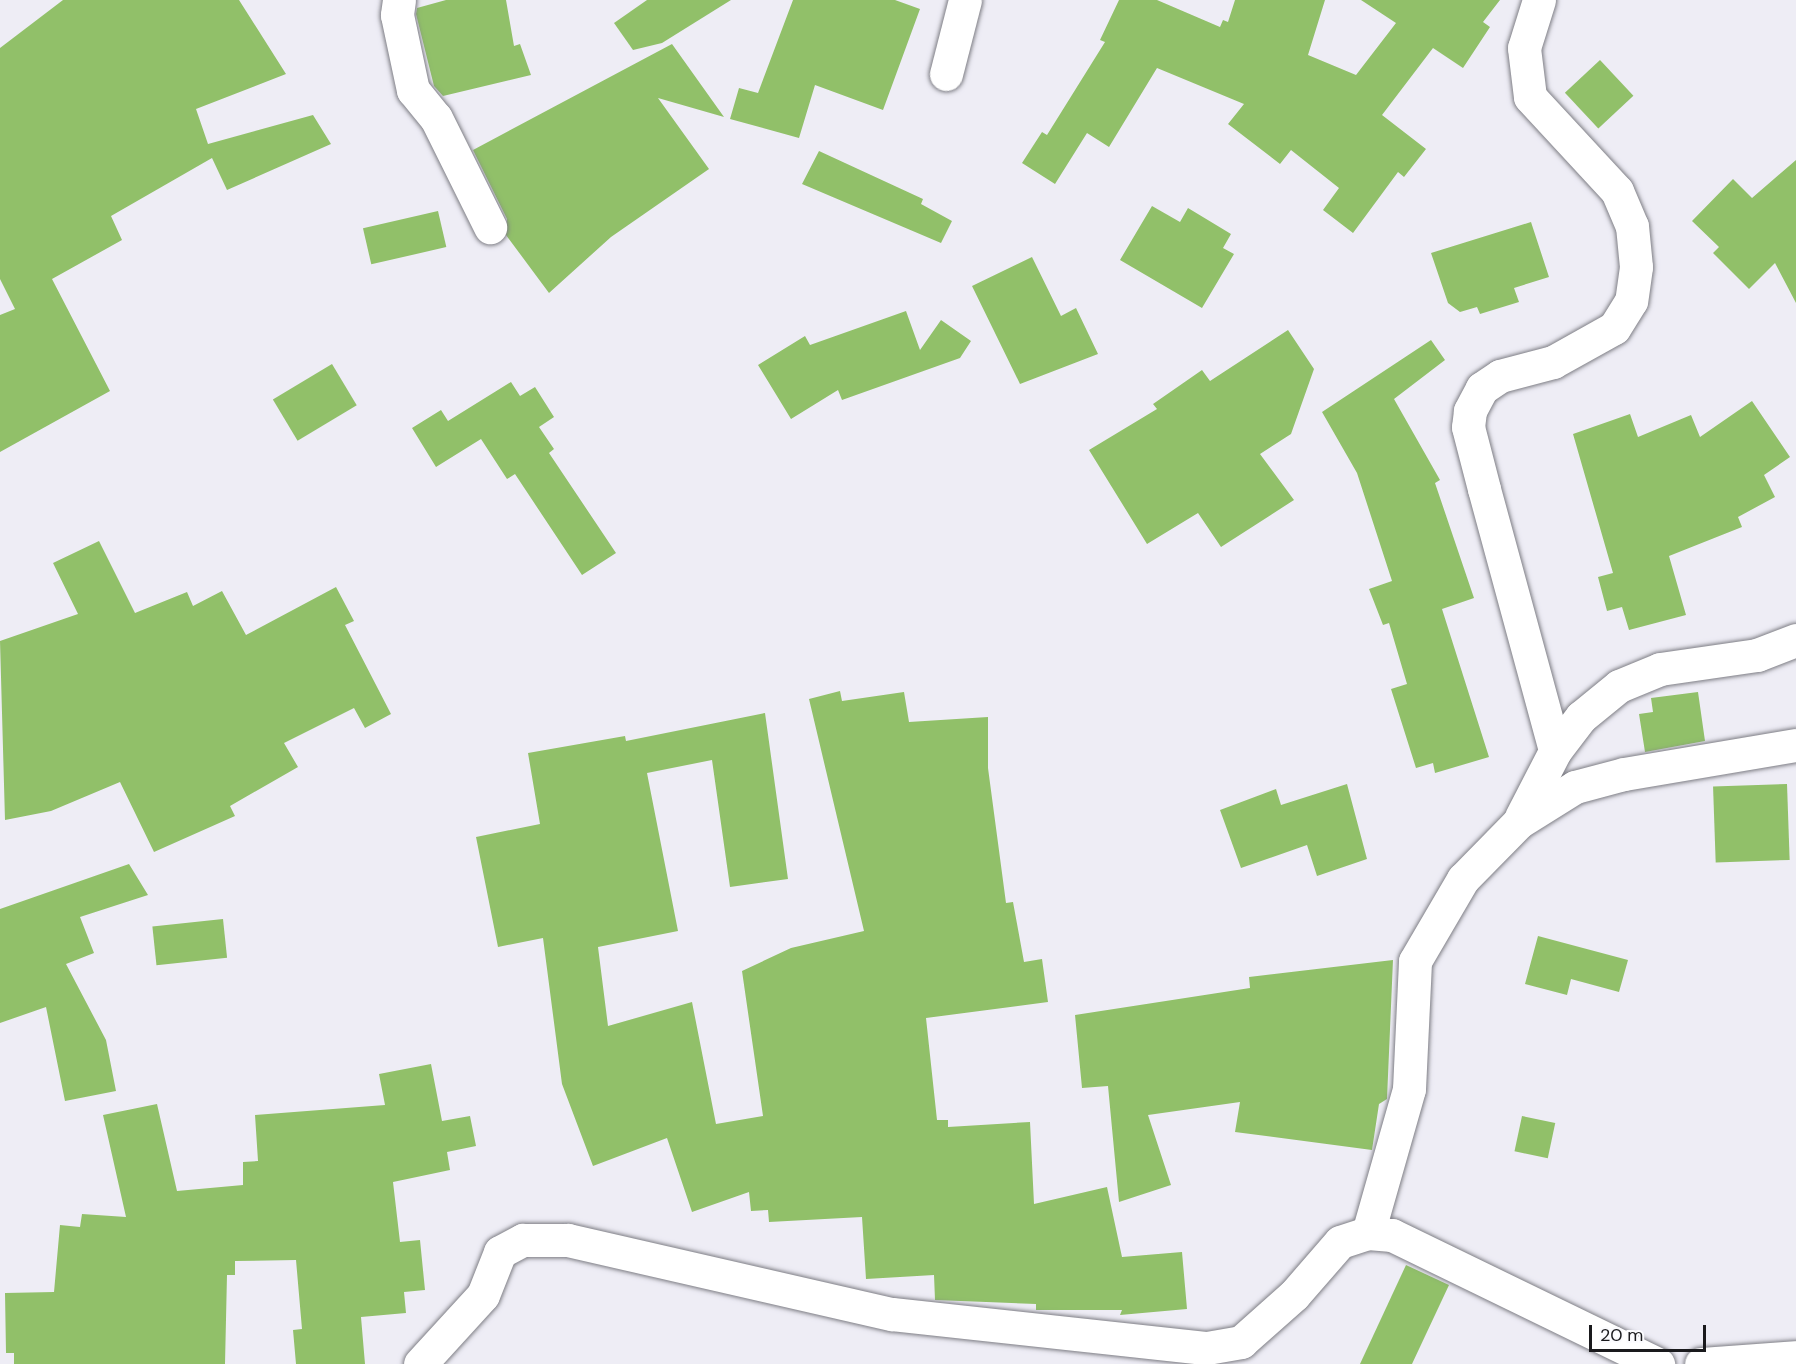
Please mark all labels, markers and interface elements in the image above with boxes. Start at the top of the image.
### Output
scale bar [1592,1313,1709,1351]
text: 20 m [1600,1323,1643,1347]

